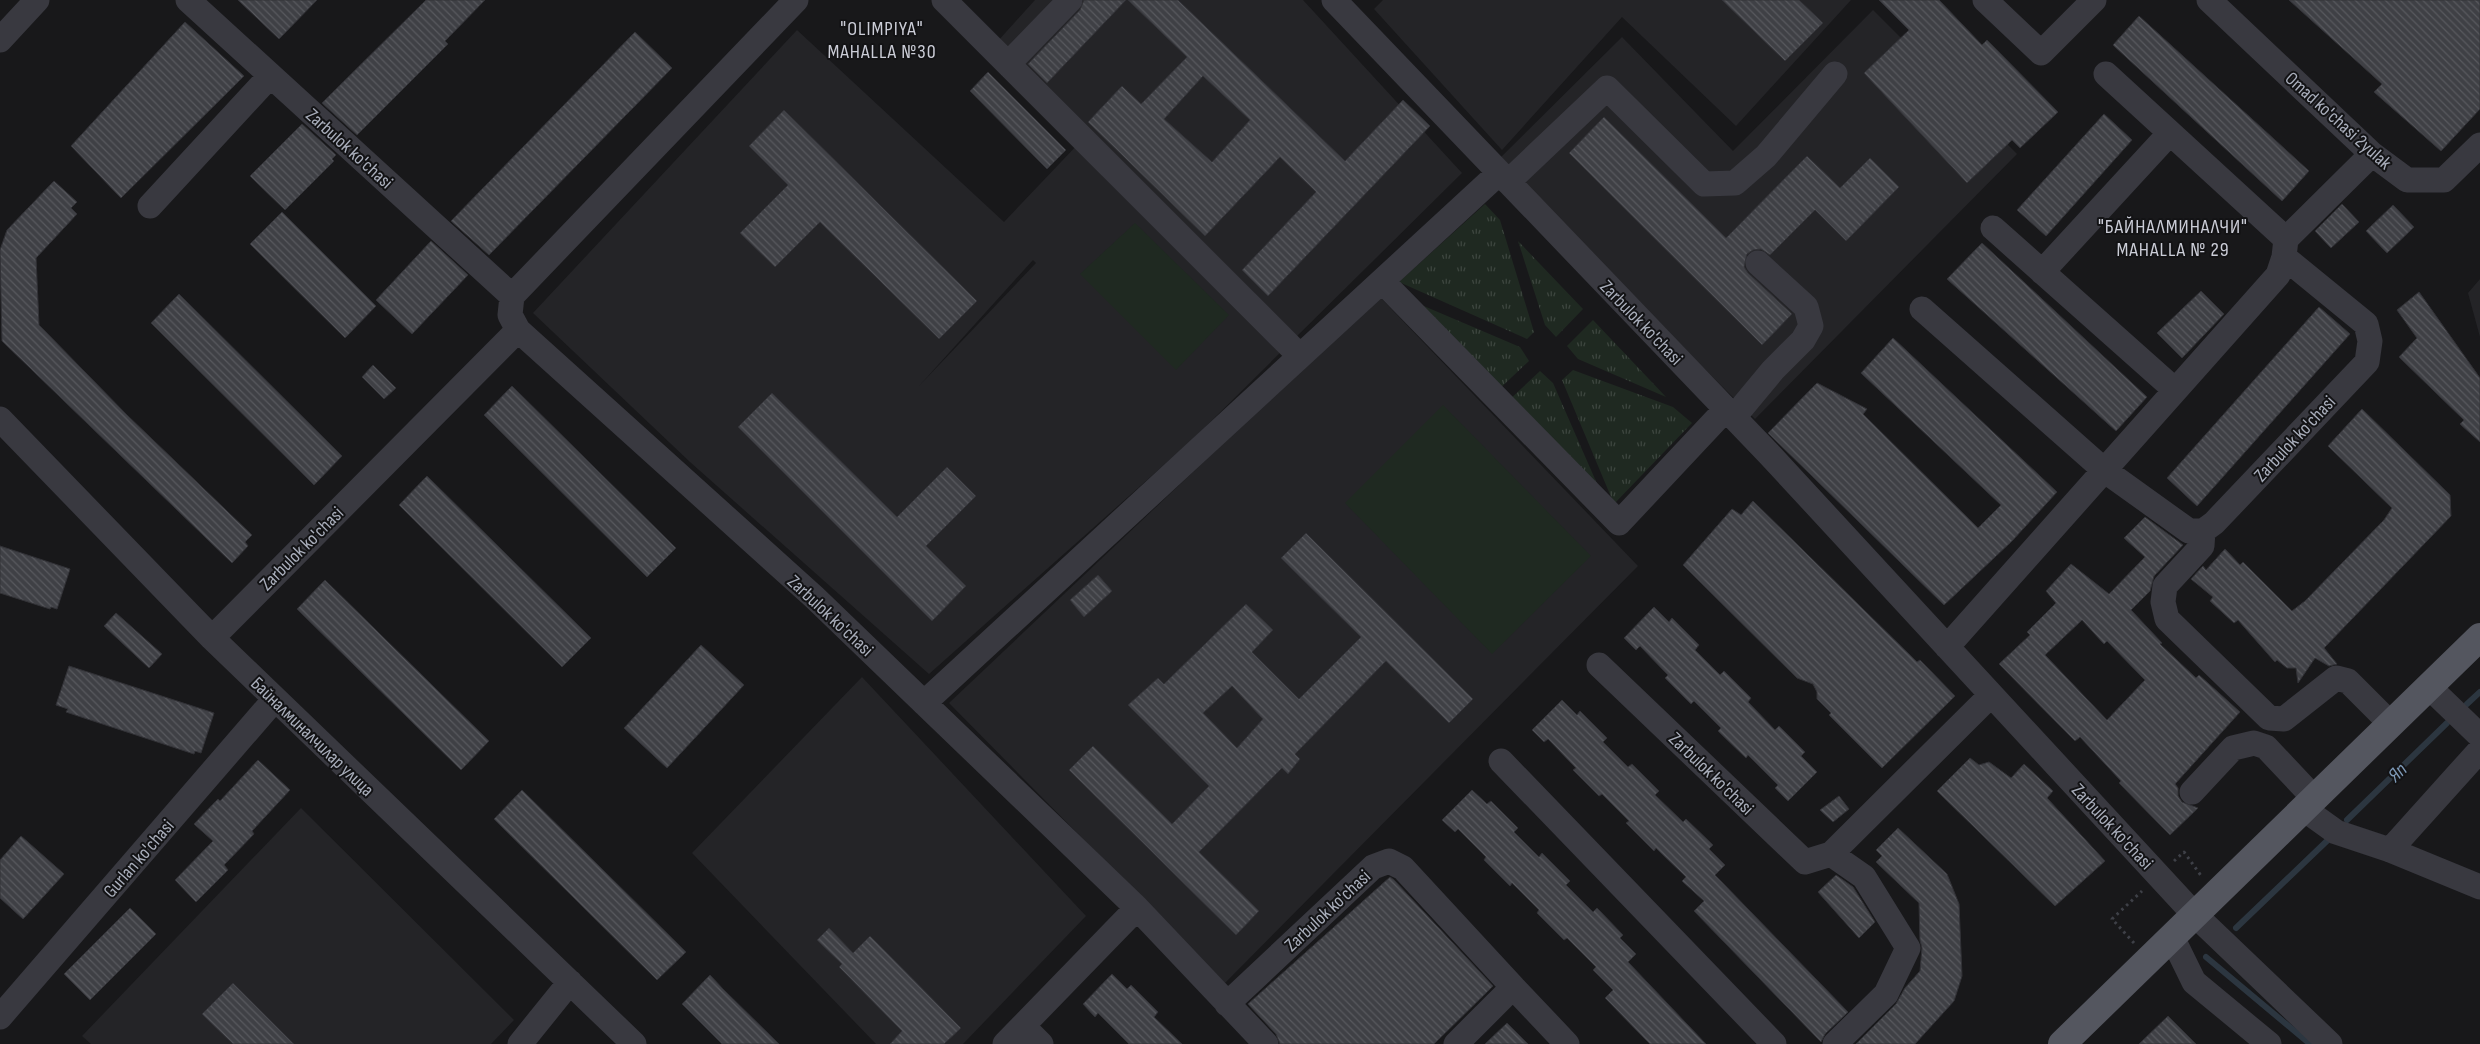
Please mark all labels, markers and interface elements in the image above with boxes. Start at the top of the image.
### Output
district label: "OLIMPIYA" MAHALLA №30 [827,17,937,64]
street label: Omad ko'chasi 2yulak [2280,67,2397,175]
street label: Zarbulok ko'chasi [301,104,397,194]
district label: "БАЙНАЛМИНАЛЧИ" MAHALLA № 29 [2098,215,2248,262]
street label: Zarbulok ko'chasi [1595,276,1687,370]
street label: Zarbulok ko'chasi [2249,391,2341,487]
street label: Zarbulok ko'chasi [255,502,349,596]
street label: Zarbulok ko'chasi [782,570,878,662]
street label: Байналминалчилар улица [246,672,378,802]
street label: Zarbulok ko'chasi [1664,728,1758,820]
water label: Яп [2382,758,2412,788]
street label: Zarbulok ko'chasi [2066,779,2158,875]
street label: Gurlan ko'chasi [99,815,179,903]
street label: Zarbulok ko'chasi [1280,865,1376,957]

